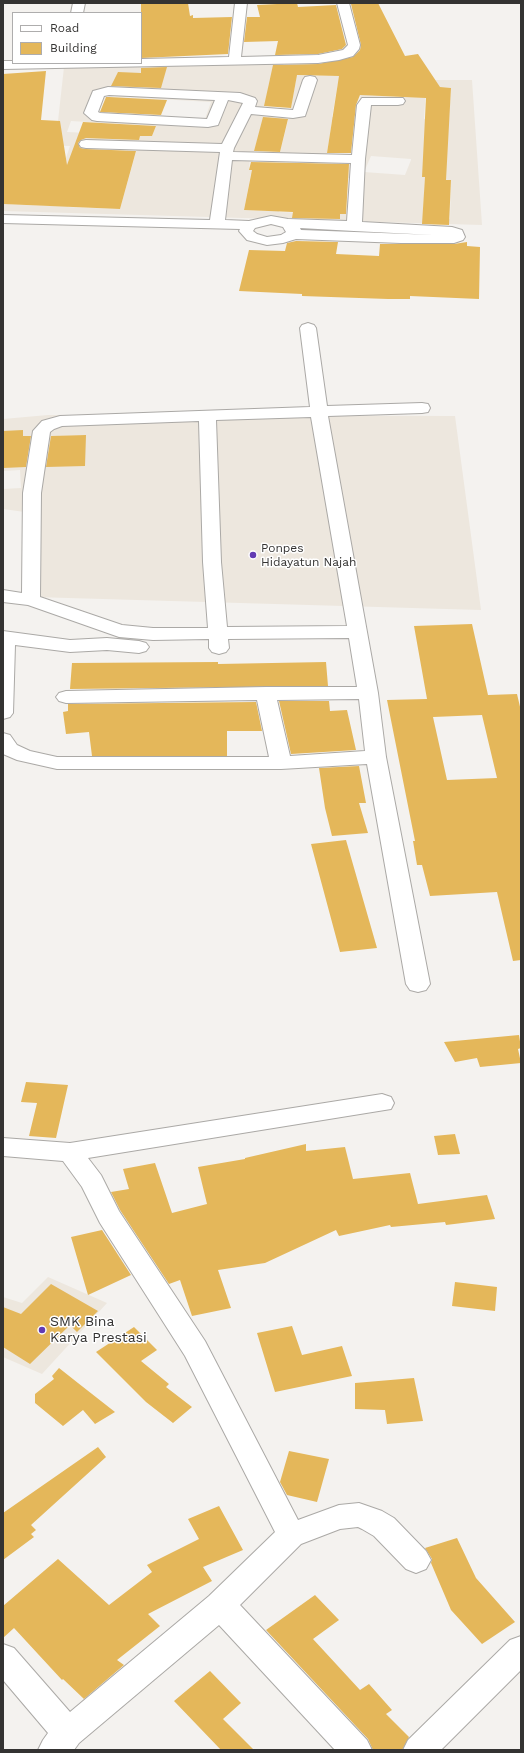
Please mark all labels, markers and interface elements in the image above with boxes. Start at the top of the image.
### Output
legend [12,12,142,64]
text: Road [50,21,79,35]
text: Building [50,41,97,55]
place label: Ponpes Hidayatun Najah [261,541,356,569]
marker: Ponpes Hidayatun Najah [248,550,258,560]
place label: SMK Bina Karya Prestasi [50,1314,147,1346]
marker: SMK Bina Karya Prestasi [37,1325,47,1335]

